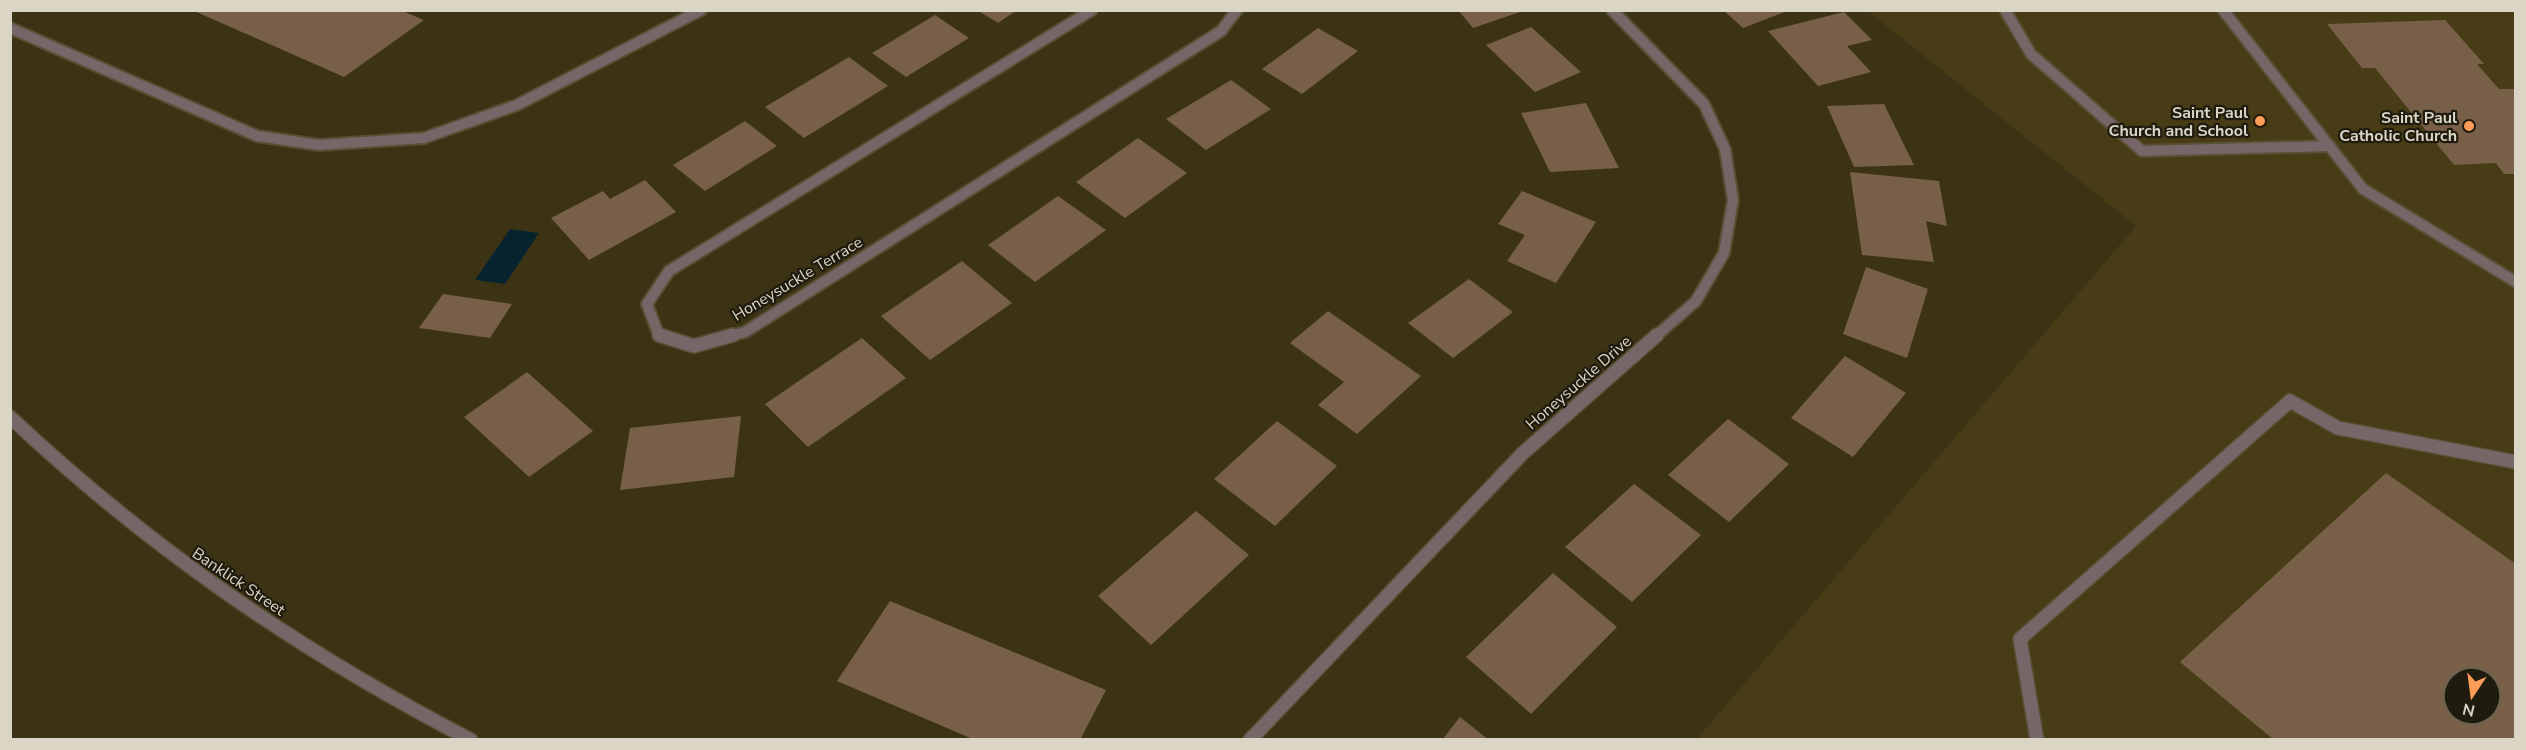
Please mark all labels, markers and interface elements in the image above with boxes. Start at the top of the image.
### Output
place label: Saint Paul Church and School [2109,102,2248,142]
place label: Saint Paul Catholic Church [2339,107,2457,147]
marker: Saint Paul Church and School [2253,114,2267,128]
marker: Saint Paul Catholic Church [2462,119,2476,133]
street label: Honeysuckle Terrace [728,231,867,327]
street label: Honeysuckle Drive [1521,331,1636,435]
street label: Banklick Street [188,543,290,621]
north arrow [2442,666,2502,726]
text: N [2461,698,2477,722]

